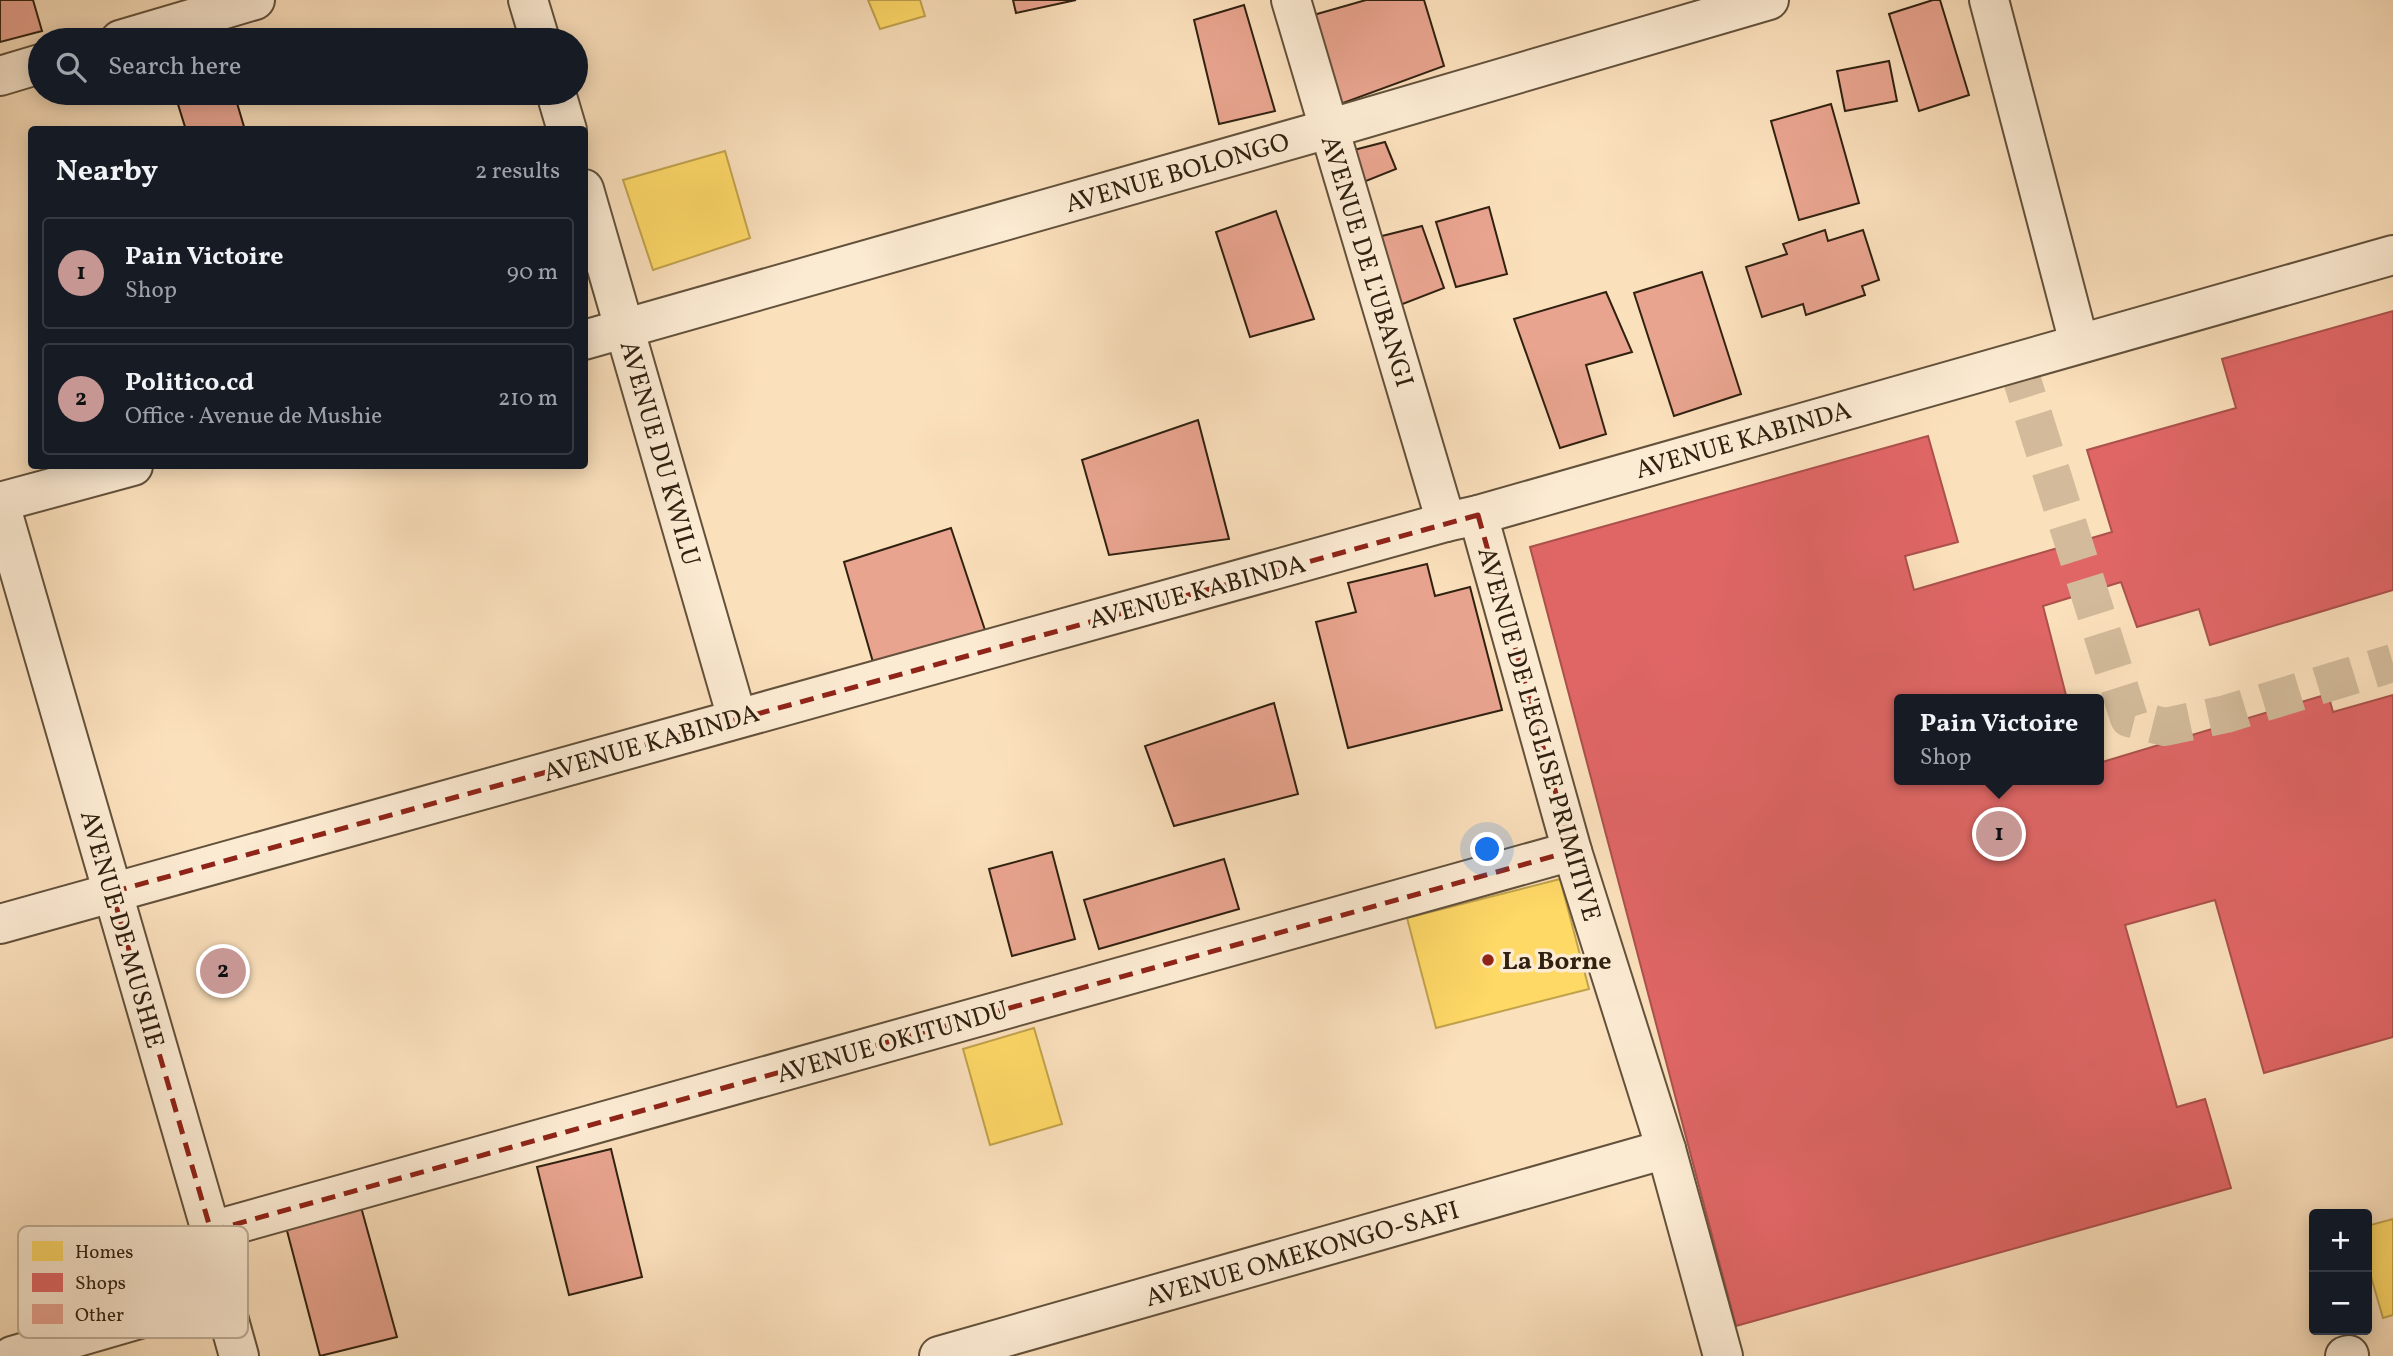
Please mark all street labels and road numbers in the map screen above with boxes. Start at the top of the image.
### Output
street label: AVENUE BOLONGO [1061,125,1294,223]
street label: AVENUE DE L'UBANGI [1311,131,1421,392]
street label: AVENUE DU KWILU [610,337,708,570]
street label: AVENUE KABINDA [1631,393,1856,489]
street label: AVENUE DE L'EGLISE PRIMITIVE [1467,543,1609,926]
street label: AVENUE KABINDA [1085,547,1310,639]
street label: AVENUE KABINDA [539,696,764,792]
street label: AVENUE DE MUSHIE [70,806,172,1053]
street label: AVENUE OKITUNDU [773,993,1013,1093]
street label: AVENUE OMEKONGO-SAFI [1141,1193,1464,1317]

